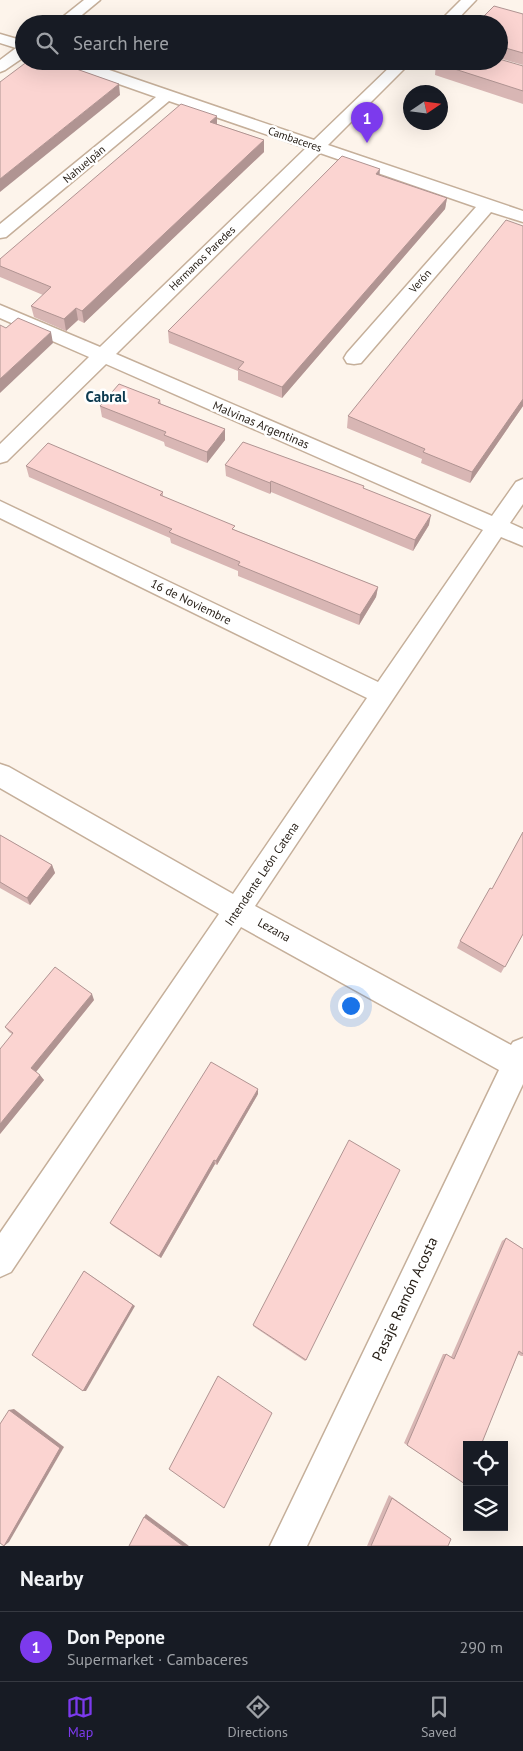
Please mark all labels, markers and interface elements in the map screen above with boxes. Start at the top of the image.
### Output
search box [15,15,508,70]
icon: search [33,29,61,57]
text: Search here [73,31,169,55]
north arrow [403,85,448,130]
pin: 1 [351,102,383,143]
street label: Cambaceres [266,123,324,155]
street label: Nahuelpán [60,142,108,186]
street label: Hermanos Paredes [166,222,239,293]
street label: Verón [405,266,434,296]
district label: Cabral [86,387,127,406]
street label: Malvinas Argentinas [211,397,312,452]
street label: 16 de Noviembre [148,576,234,628]
street label: Intendente León Catena [221,819,302,928]
street label: Lezana [255,914,293,945]
your location [338,993,364,1019]
street label: Pasaje Ramón Acosta [367,1234,442,1364]
map controls [463,1441,508,1531]
button: locate [463,1441,508,1486]
button: layers [463,1486,508,1531]
text: Nearby [20,1565,83,1592]
text: Don Pepone [67,1625,165,1649]
text: 1 [31,1637,41,1657]
text: 290 m [460,1637,503,1657]
text: Supermarket · Cambaceres [67,1649,248,1669]
tab: Map [66,1693,94,1741]
tab: Directions [227,1693,288,1741]
tab: Saved [421,1693,457,1741]

